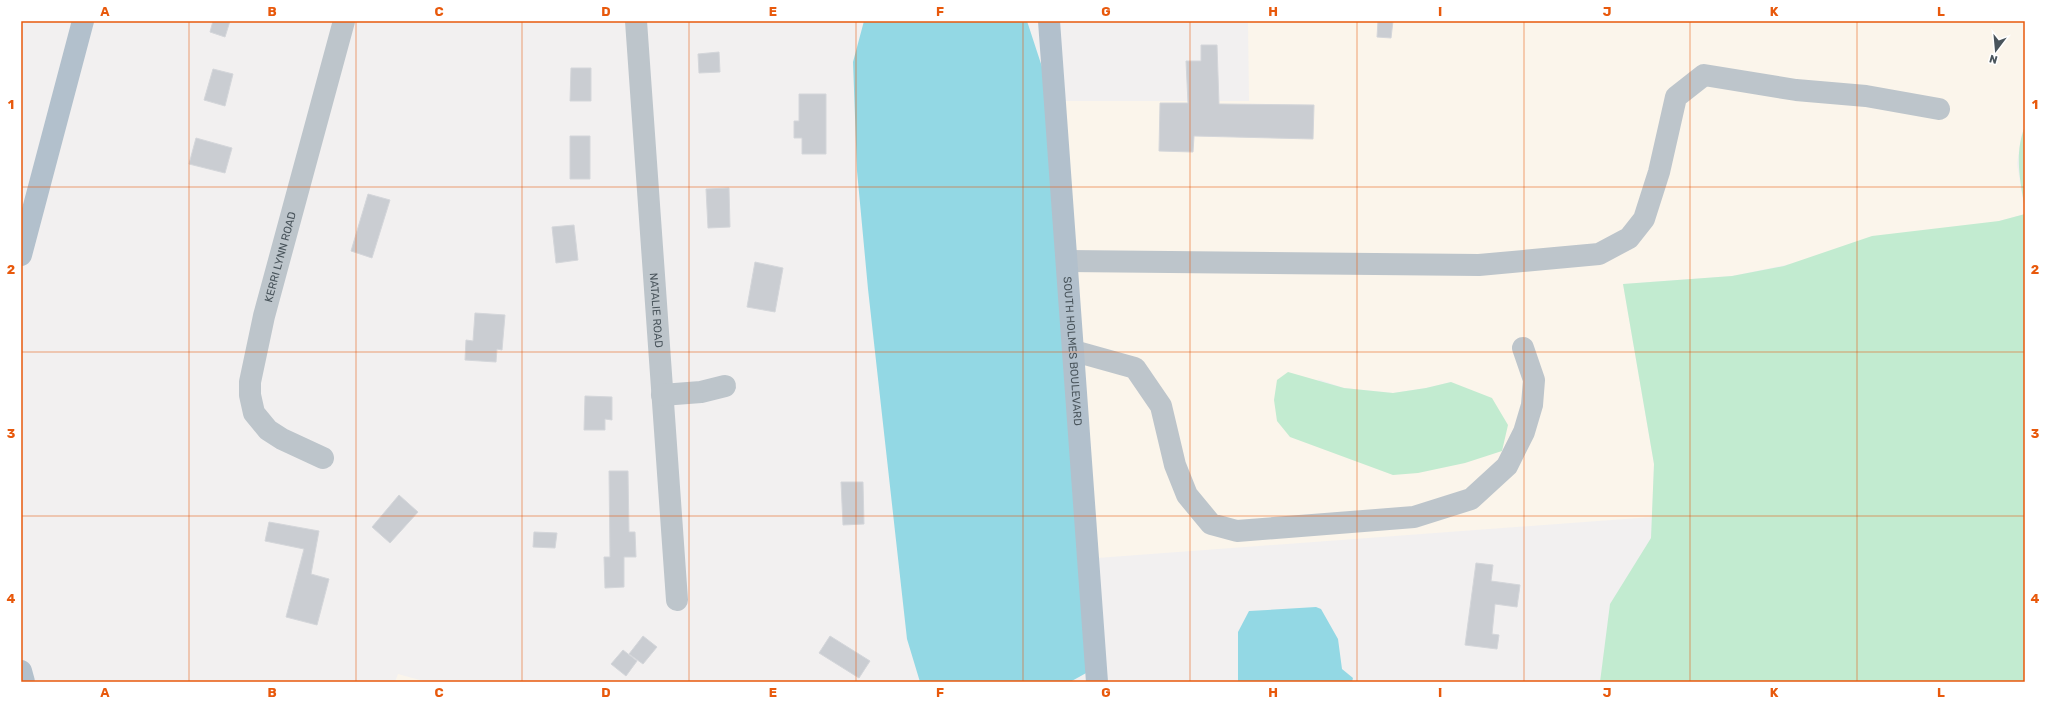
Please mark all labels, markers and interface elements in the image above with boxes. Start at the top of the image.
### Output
text: A [100,4,110,19]
text: B [267,4,277,19]
text: C [434,4,444,19]
text: D [601,4,611,19]
text: E [769,4,777,19]
text: F [936,4,944,19]
text: G [1101,4,1111,19]
text: H [1268,4,1278,19]
text: I [1438,4,1442,19]
text: J [1603,4,1611,19]
text: K [1770,4,1779,19]
text: L [1937,4,1945,19]
north arrow [1976,30,2016,70]
text: N [1988,52,1999,66]
text: 1 [8,97,14,112]
text: 1 [2032,97,2038,112]
street label: KERRI LYNN ROAD [262,210,298,304]
text: 2 [7,262,15,277]
text: 2 [2031,262,2039,277]
street label: NATALIE ROAD [647,272,666,348]
street label: SOUTH HOLMES BOULEVARD [1061,276,1085,426]
text: 3 [7,426,16,441]
text: 3 [2031,426,2040,441]
text: 4 [7,591,16,606]
text: 4 [2031,591,2040,606]
text: A [100,685,110,700]
text: B [267,685,277,700]
text: C [434,685,444,700]
text: D [601,685,611,700]
text: E [769,685,777,700]
text: F [936,685,944,700]
text: G [1101,685,1111,700]
text: H [1268,685,1278,700]
text: I [1438,685,1442,700]
text: J [1603,685,1611,700]
text: K [1770,685,1779,700]
text: L [1937,685,1945,700]

